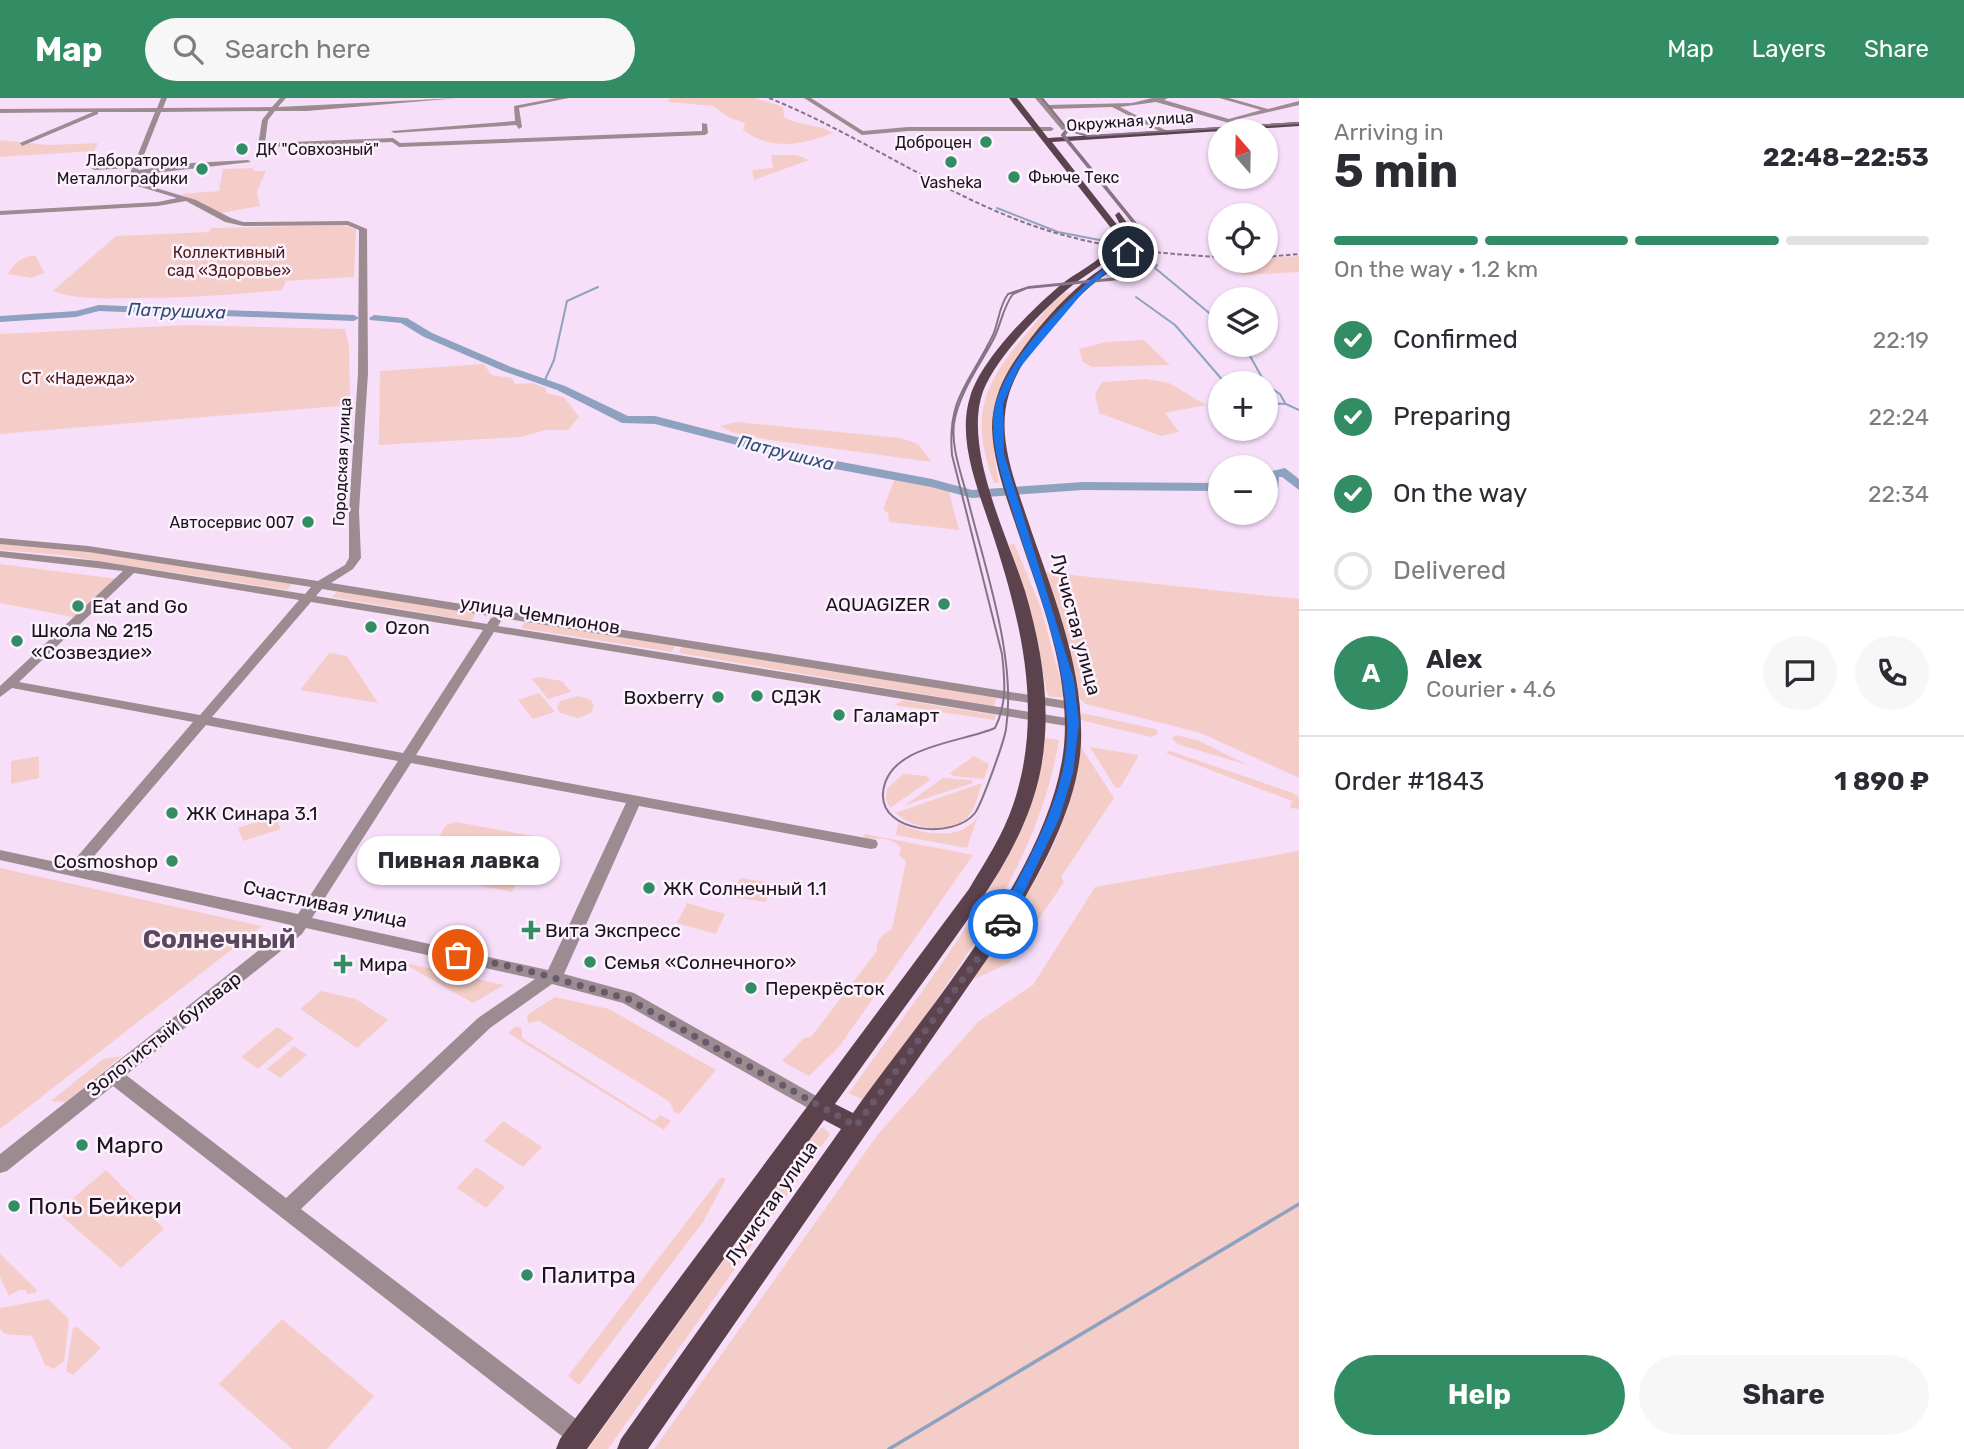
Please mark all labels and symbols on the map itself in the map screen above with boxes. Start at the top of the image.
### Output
street label: Окружная улица [1066,107,1194,135]
north arrow [1208,119,1278,189]
place label: Доброцен [895,133,972,152]
marker: Доброцен [978,134,994,150]
place label: ДК "Совхозный" [256,140,379,159]
marker: ДК "Совхозный" [234,141,250,157]
place label: Лаборатория Металлографики [57,151,188,188]
marker: Vasheka [943,154,959,170]
marker: Лаборатория Металлографики [194,161,210,177]
place label: Фьюче Текс [1028,168,1120,187]
marker: Фьюче Текс [1006,169,1022,185]
place label: Vasheka [920,173,982,192]
pin [1098,222,1158,282]
park label: Коллективный сад «Здоровье» [167,243,291,280]
water label: Патрушиха [128,298,227,324]
park label: СТ «Надежда» [21,369,135,388]
street label: Городская улица [329,397,355,527]
water label: Патрушиха [736,430,837,476]
place label: Автосервис 007 [170,513,294,532]
marker: Автосервис 007 [300,514,316,530]
street label: Лучистая улица [1046,550,1106,698]
street label: улица Чемпионов [458,591,622,639]
place label: AQUAGIZER [826,593,930,616]
place label: Eat and Go [92,595,188,618]
marker: AQUAGIZER [936,596,952,612]
marker: Eat and Go [70,598,86,614]
place label: Ozon [385,616,430,639]
place label: Школа № 215 «Созвездие» [31,619,153,664]
marker: Ozon [363,619,379,635]
marker: Школа № 215 «Созвездие» [9,633,25,649]
place label: СДЭК [771,685,821,708]
place label: Boxberry [624,686,704,709]
marker: СДЭК [749,688,765,704]
marker: Boxberry [710,689,726,705]
place label: Галамарт [853,704,940,727]
marker: Галамарт [831,707,847,723]
place label: ЖК Синара 3.1 [186,802,317,825]
marker: ЖК Синара 3.1 [164,805,180,821]
callout: Пивная лавка [356,836,560,885]
place label: Cosmoshop [53,850,158,873]
marker: Cosmoshop [164,853,180,869]
street label: Счастливая улица [241,875,409,933]
place label: ЖК Солнечный 1.1 [663,877,827,900]
marker: ЖК Солнечный 1.1 [641,880,657,896]
courier [968,889,1038,959]
place label: Вита Экспресс [545,919,681,942]
marker: Вита Экспресс [523,922,539,938]
district label: Солнечный [143,924,295,955]
pin [428,925,488,985]
place label: Семья «Солнечного» [604,951,796,974]
place label: Мира [359,953,407,976]
marker: Мира [333,954,353,974]
marker: Семья «Солнечного» [582,954,598,970]
street label: Золотистый бульвар [82,967,246,1101]
place label: Перекрёсток [765,977,885,1000]
marker: Перекрёсток [743,980,759,996]
place label: Марго [96,1131,164,1159]
marker: Марго [74,1137,90,1153]
street label: Лучистая улица [720,1137,822,1269]
place label: Поль Бейкери [28,1192,182,1220]
marker: Поль Бейкери [6,1198,22,1214]
place label: Палитра [541,1261,636,1289]
marker: Палитра [519,1267,535,1283]

